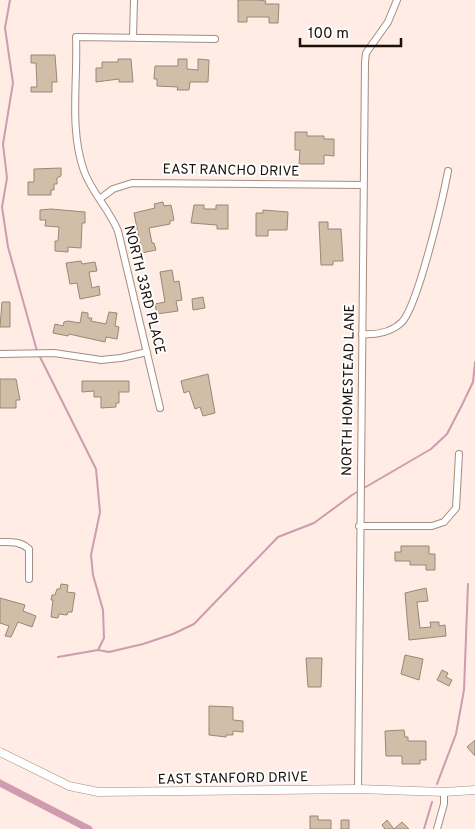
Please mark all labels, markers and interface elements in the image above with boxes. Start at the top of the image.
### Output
scale bar [300,15,401,47]
text: 100 m [308,25,349,44]
street label: EAST RANCHO DRIVE [162,161,300,181]
street label: NORTH 33RD PLACE [120,224,168,356]
street label: NORTH HOMESTEAD LANE [339,304,359,476]
street label: EAST STANFORD DRIVE [158,769,308,789]

